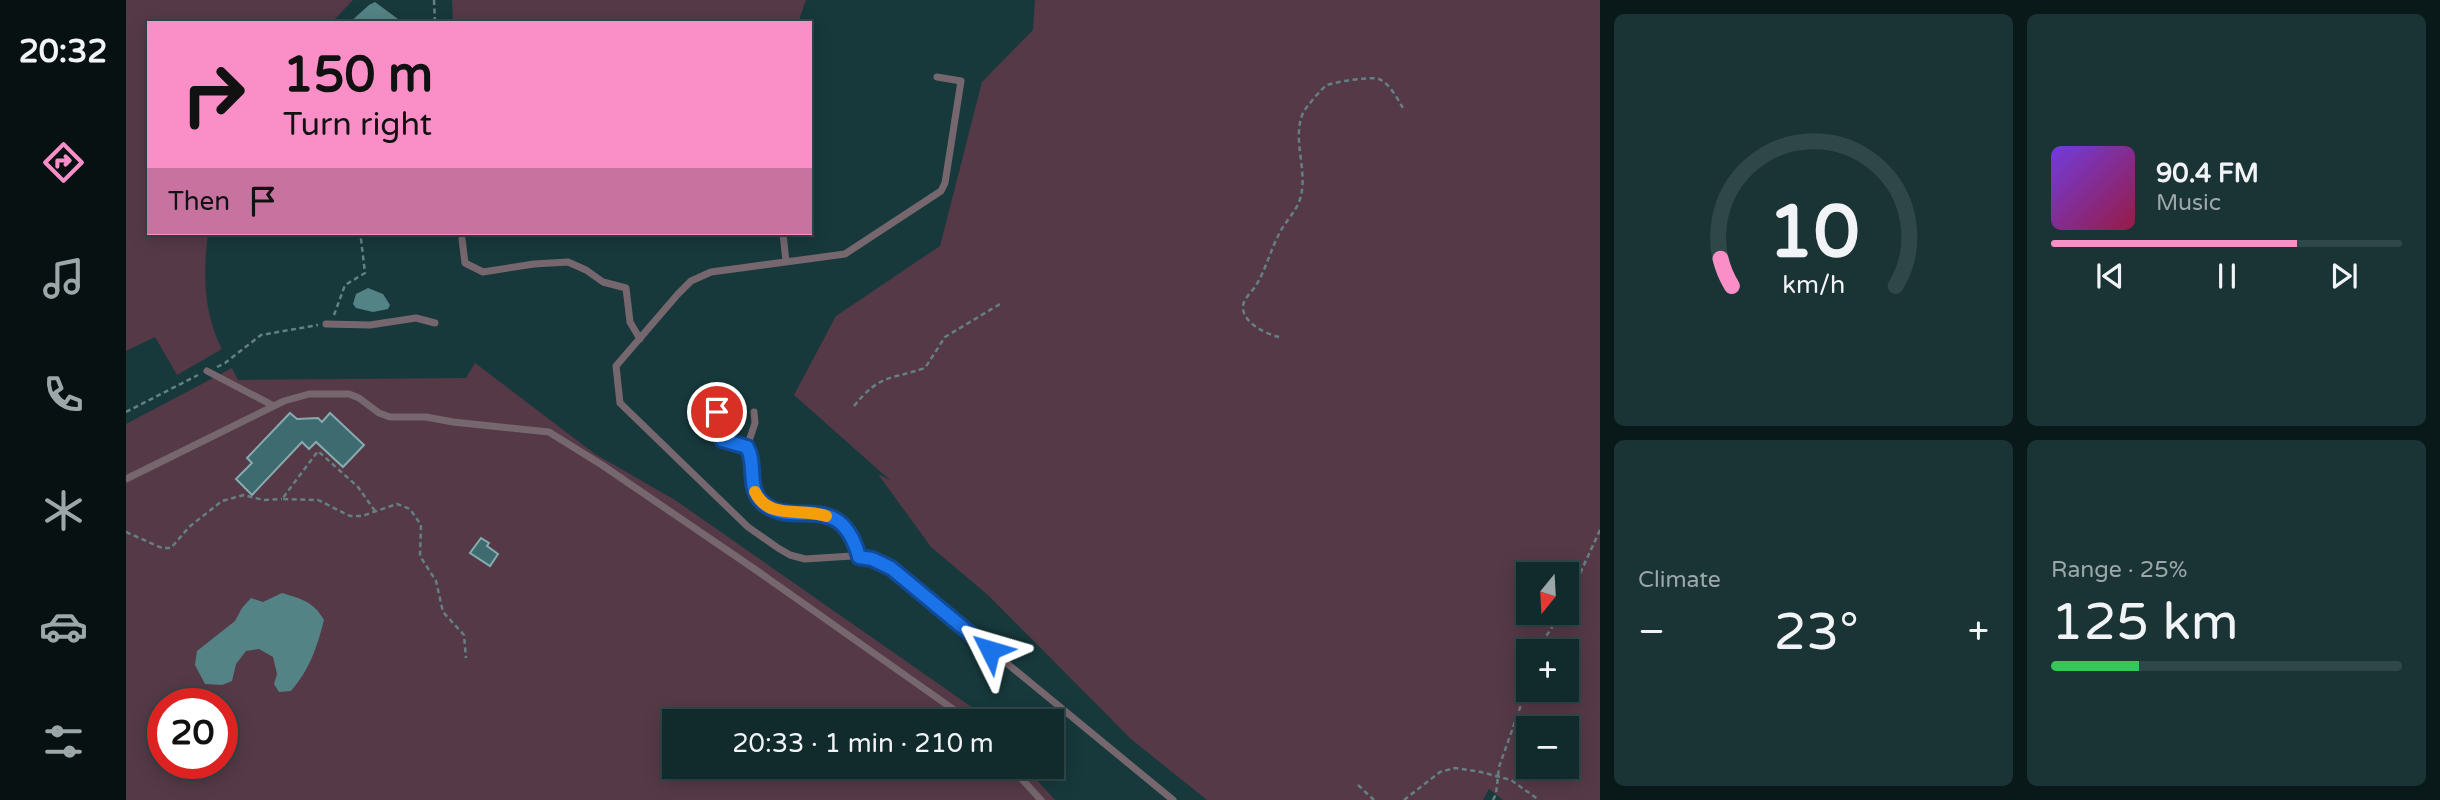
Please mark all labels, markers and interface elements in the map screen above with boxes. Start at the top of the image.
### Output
text: 20:32 [19,33,107,71]
text: 150 m [283,46,433,105]
icon: right [168,49,259,140]
text: Turn right [283,106,432,144]
icon: directions [39,138,88,187]
text: 90.4 FM [2156,158,2259,189]
icon: arrive [244,182,282,220]
text: Then [168,186,230,217]
text: Music [2156,189,2221,217]
text: 10 [1768,190,1859,278]
icon: music [39,254,88,303]
icon: previous [2091,257,2129,295]
icon: pause [2208,257,2246,295]
icon: next [2325,257,2363,295]
text: km/h [1782,270,1845,300]
icon: phone [39,370,88,419]
pin [687,382,747,442]
icon: arrive [698,393,736,431]
icon: climate [39,486,88,535]
text: Range · 25% [2051,556,2187,584]
north arrow [1516,562,1578,625]
map controls [1516,562,1579,779]
text: Climate [1638,566,1721,594]
text: 125 km [2051,591,2239,654]
text: 23° [1774,601,1859,664]
icon: car [39,602,88,651]
text: − [1638,609,1665,655]
text: + [1968,609,1989,655]
position arrow [953,613,1027,687]
button: + [1516,639,1579,702]
speed limit sign: 20 [147,688,238,779]
button: − [1516,716,1579,779]
icon: filters [39,717,88,766]
text: 20:33 · 1 min · 210 m [732,728,994,759]

